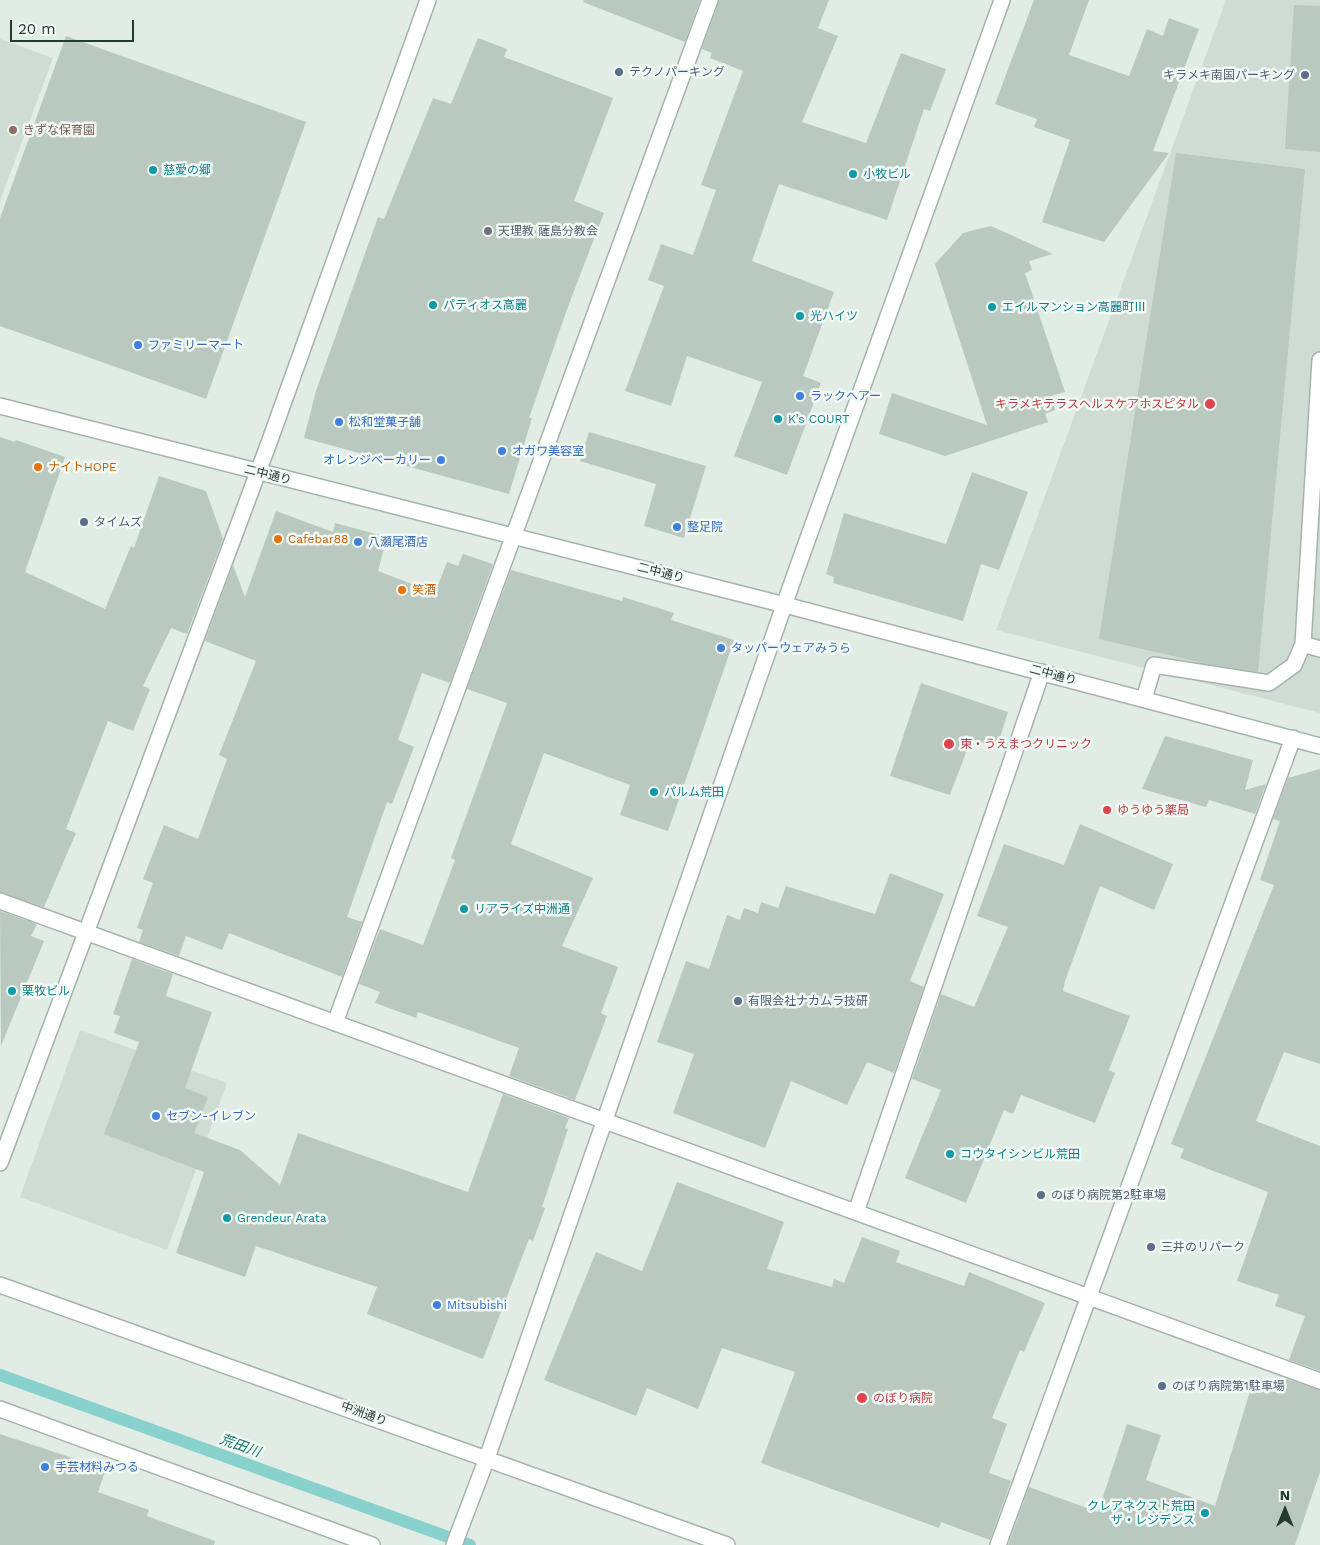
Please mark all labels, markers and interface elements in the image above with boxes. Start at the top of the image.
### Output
scale bar [12,10,136,42]
text: 20 m [18,20,56,38]
place label: テクノパーキング [629,65,725,79]
marker: テクノパーキング [613,66,625,78]
place label: キラメキ南国パーキング [1163,68,1295,82]
marker: キラメキ南国パーキング [1299,69,1311,81]
place label: きずな保育園 [23,123,95,137]
marker: きずな保育園 [7,124,19,136]
place label: 慈愛の郷 [163,163,211,177]
marker: 慈愛の郷 [147,164,159,176]
place label: 小牧ビル [863,167,911,181]
marker: 小牧ビル [847,168,859,180]
place label: 天理教 薩島分教会 [498,224,598,238]
marker: 天理教 薩島分教会 [482,225,494,237]
place label: パティオス高麗 [443,298,527,312]
marker: パティオス高麗 [427,299,439,311]
place label: エイルマンション高麗町Ⅲ [1002,300,1146,314]
marker: エイルマンション高麗町Ⅲ [986,301,998,313]
place label: 光ハイツ [810,309,858,323]
marker: 光ハイツ [794,310,806,322]
place label: ファミリーマート [148,338,244,352]
marker: ファミリーマート [132,339,144,351]
place label: ラックヘアー [810,389,881,403]
marker: ラックヘアー [794,390,806,402]
place label: キラメキテラスヘルスケアホスピタル [995,397,1199,411]
marker: キラメキテラスヘルスケアホスピタル [1203,397,1217,411]
place label: K’s COURT [788,412,849,426]
marker: K’s COURT [772,413,784,425]
place label: 松和堂菓子舗 [349,415,421,429]
marker: 松和堂菓子舗 [333,416,345,428]
place label: オガワ美容室 [512,444,584,458]
marker: オガワ美容室 [496,445,508,457]
place label: オレンジベーカリー [323,453,431,467]
marker: オレンジベーカリー [435,454,447,466]
place label: ナイトHOPE [48,460,117,474]
marker: ナイトHOPE [32,461,44,473]
street label: 二中通り [243,462,293,488]
place label: タイムズ [94,515,142,529]
marker: タイムズ [78,516,90,528]
place label: 整足院 [687,520,723,534]
marker: 整足院 [671,521,683,533]
place label: Cafebar88 [288,532,348,546]
marker: Cafebar88 [272,533,284,545]
place label: 八瀬尾酒店 [368,535,428,549]
marker: 八瀬尾酒店 [352,536,364,548]
street label: 二中通り [636,560,686,586]
place label: 笑酒 [412,583,436,597]
marker: 笑酒 [396,584,408,596]
place label: タッパーウェアみうら [731,641,851,655]
marker: タッパーウェアみうら [715,642,727,654]
street label: 二中通り [1028,662,1078,688]
marker: 東・うえまつクリニック [942,737,956,751]
place label: 東・うえまつクリニック [960,737,1092,751]
place label: パルム荒田 [664,785,724,799]
marker: パルム荒田 [648,786,660,798]
place label: ゆうゆう薬局 [1117,803,1189,817]
marker: ゆうゆう薬局 [1101,804,1113,816]
place label: リアライズ中洲通 [474,902,570,916]
marker: リアライズ中洲通 [458,903,470,915]
place label: 栗牧ビル [22,984,70,998]
marker: 栗牧ビル [6,985,18,997]
place label: 有限会社ナカムラ技研 [748,994,868,1008]
marker: 有限会社ナカムラ技研 [732,995,744,1007]
place label: セブン-イレブン [166,1109,256,1123]
marker: セブン-イレブン [150,1110,162,1122]
place label: コウタイシンビル荒田 [960,1147,1080,1161]
marker: コウタイシンビル荒田 [944,1148,956,1160]
place label: のぼり病院第2駐車場 [1051,1188,1166,1202]
marker: のぼり病院第2駐車場 [1035,1189,1047,1201]
place label: Grendeur Arata [237,1211,327,1225]
marker: Grendeur Arata [221,1212,233,1224]
place label: 三井のリパーク [1161,1240,1245,1254]
marker: 三井のリパーク [1145,1241,1157,1253]
place label: Mitsubishi [447,1298,507,1312]
marker: Mitsubishi [431,1299,443,1311]
place label: のぼり病院第1駐車場 [1172,1379,1285,1393]
marker: のぼり病院第1駐車場 [1156,1380,1168,1392]
marker: のぼり病院 [855,1391,869,1405]
place label: のぼり病院 [873,1391,933,1405]
street label: 中洲通り [339,1399,389,1429]
water label: 荒田川 [217,1431,263,1461]
place label: 手芸材料みつる [55,1460,139,1474]
marker: 手芸材料みつる [39,1461,51,1473]
north arrow [1260,1485,1310,1535]
text: N [1280,1487,1290,1503]
place label: クレアネクスト荒田 ザ・レジデンス [1087,1499,1195,1527]
marker: クレアネクスト荒田 ザ・レジデンス [1199,1507,1211,1519]

